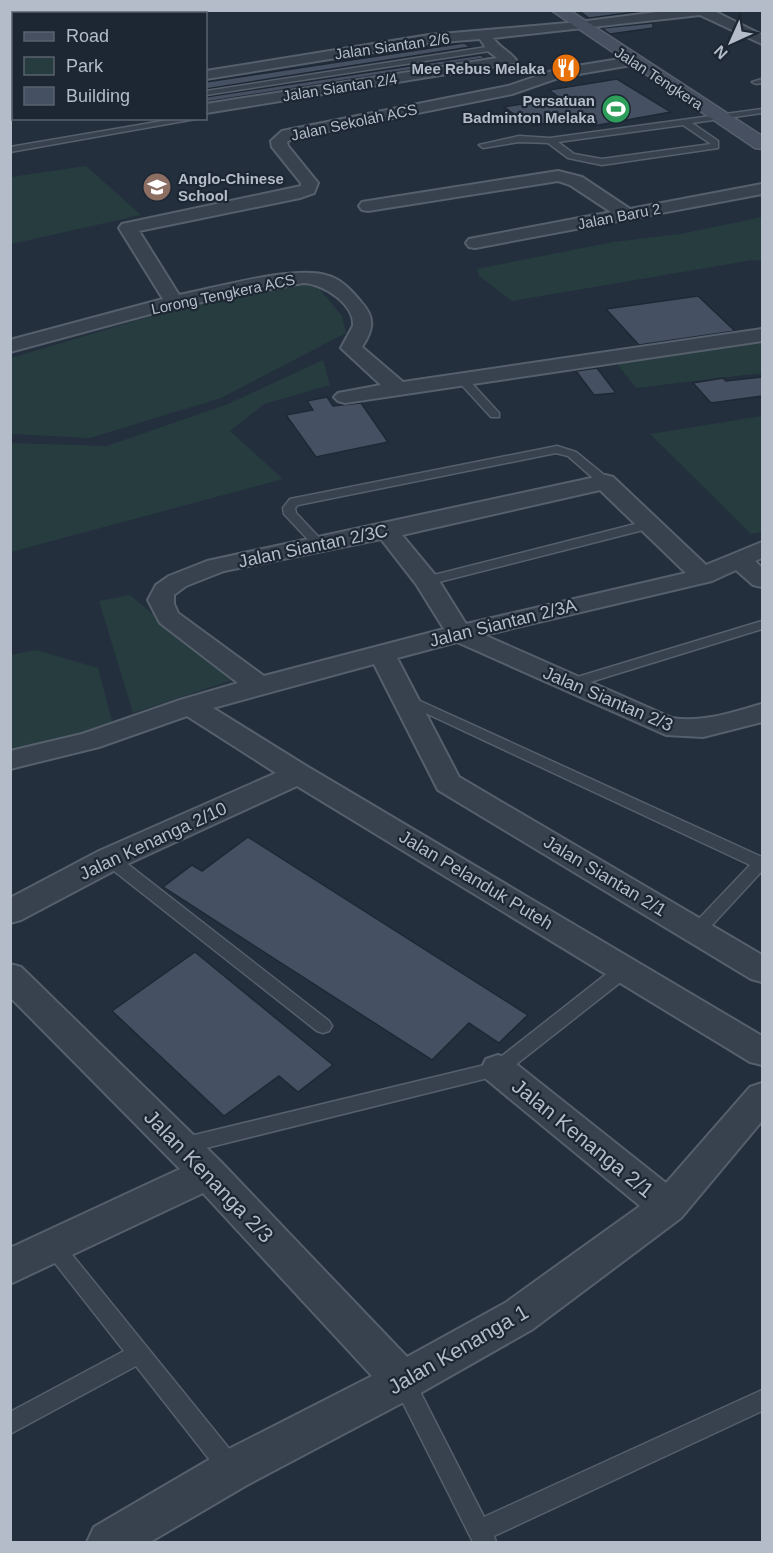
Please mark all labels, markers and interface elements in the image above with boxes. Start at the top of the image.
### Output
legend [12,12,207,120]
north arrow [701,12,761,72]
text: Road [66,26,109,46]
street label: Jalan Siantan 2/6 [333,30,451,62]
text: N [711,42,731,62]
street label: Jalan Tengkera [612,43,707,113]
restaurant icon: Mee Rebus Melaka [550,52,582,84]
text: Park [66,56,104,76]
place label: Mee Rebus Melaka [412,60,546,77]
street label: Jalan Siantan 2/4 [281,70,399,104]
text: Building [66,86,130,106]
place label: Persatuan Badminton Melaka [462,92,596,126]
sports icon: Persatuan Badminton Melaka [600,93,632,125]
street label: Jalan Sekolah ACS [289,100,419,144]
place label: Anglo-Chinese School [178,170,284,204]
school or university icon: Anglo-Chinese School [141,171,173,203]
street label: Jalan Baru 2 [576,200,662,232]
street label: Lorong Tengkera ACS [150,270,296,318]
street label: Jalan Siantan 2/3C [237,520,389,572]
street label: Jalan Siantan 2/3A [427,595,579,651]
street label: Jalan Siantan 2/3 [540,663,676,735]
street label: Jalan Kenanga 2/10 [76,798,230,884]
street label: Jalan Pelanduk Puteh [396,826,556,934]
street label: Jalan Siantan 2/1 [540,832,670,920]
street label: Jalan Kenanga 2/1 [508,1074,658,1202]
street label: Jalan Kenanga 2/3 [140,1105,278,1247]
street label: Jalan Kenanga 1 [384,1300,532,1398]

